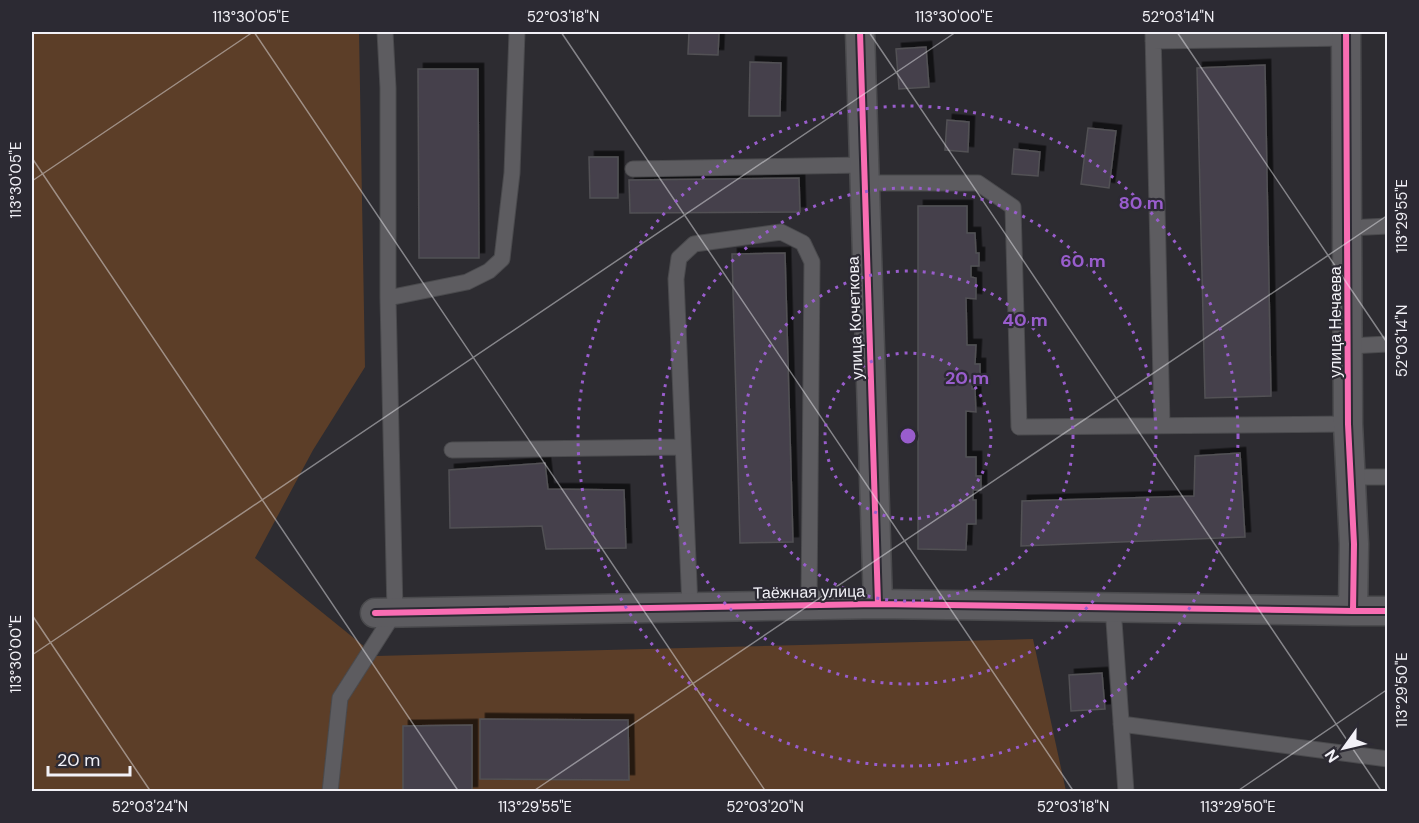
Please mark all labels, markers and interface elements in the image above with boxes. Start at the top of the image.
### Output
text: 113°30'05"E [213,7,289,27]
text: 52°03'18"N [527,7,599,27]
text: 113°30'00"E [915,7,993,27]
text: 52°03'14"N [1142,7,1214,27]
text: 113°30'05"E [6,142,26,218]
text: 113°29'55"E [1392,179,1412,253]
text: 80 m [1118,191,1164,215]
text: 60 m [1060,249,1106,273]
street label: улица Кочеткова [842,256,868,380]
street label: улица Нечаева [1325,266,1346,378]
text: 52°03'14"N [1392,305,1412,377]
text: 40 m [1002,308,1048,332]
text: 20 m [945,366,989,390]
centre of rings [898,426,918,446]
street label: Таёжная улица [753,581,865,603]
text: 113°30'00"E [6,615,26,693]
text: 113°29'50"E [1392,652,1412,728]
north arrow [1314,718,1374,778]
scale bar [48,739,130,777]
text: N [1320,745,1344,767]
text: 20 m [57,748,100,772]
text: 52°03'24"N [112,797,188,817]
text: 113°29'55"E [498,797,572,817]
text: 52°03'20"N [726,797,804,817]
text: 52°03'18"N [1037,797,1109,817]
text: 113°29'50"E [1200,797,1276,817]

